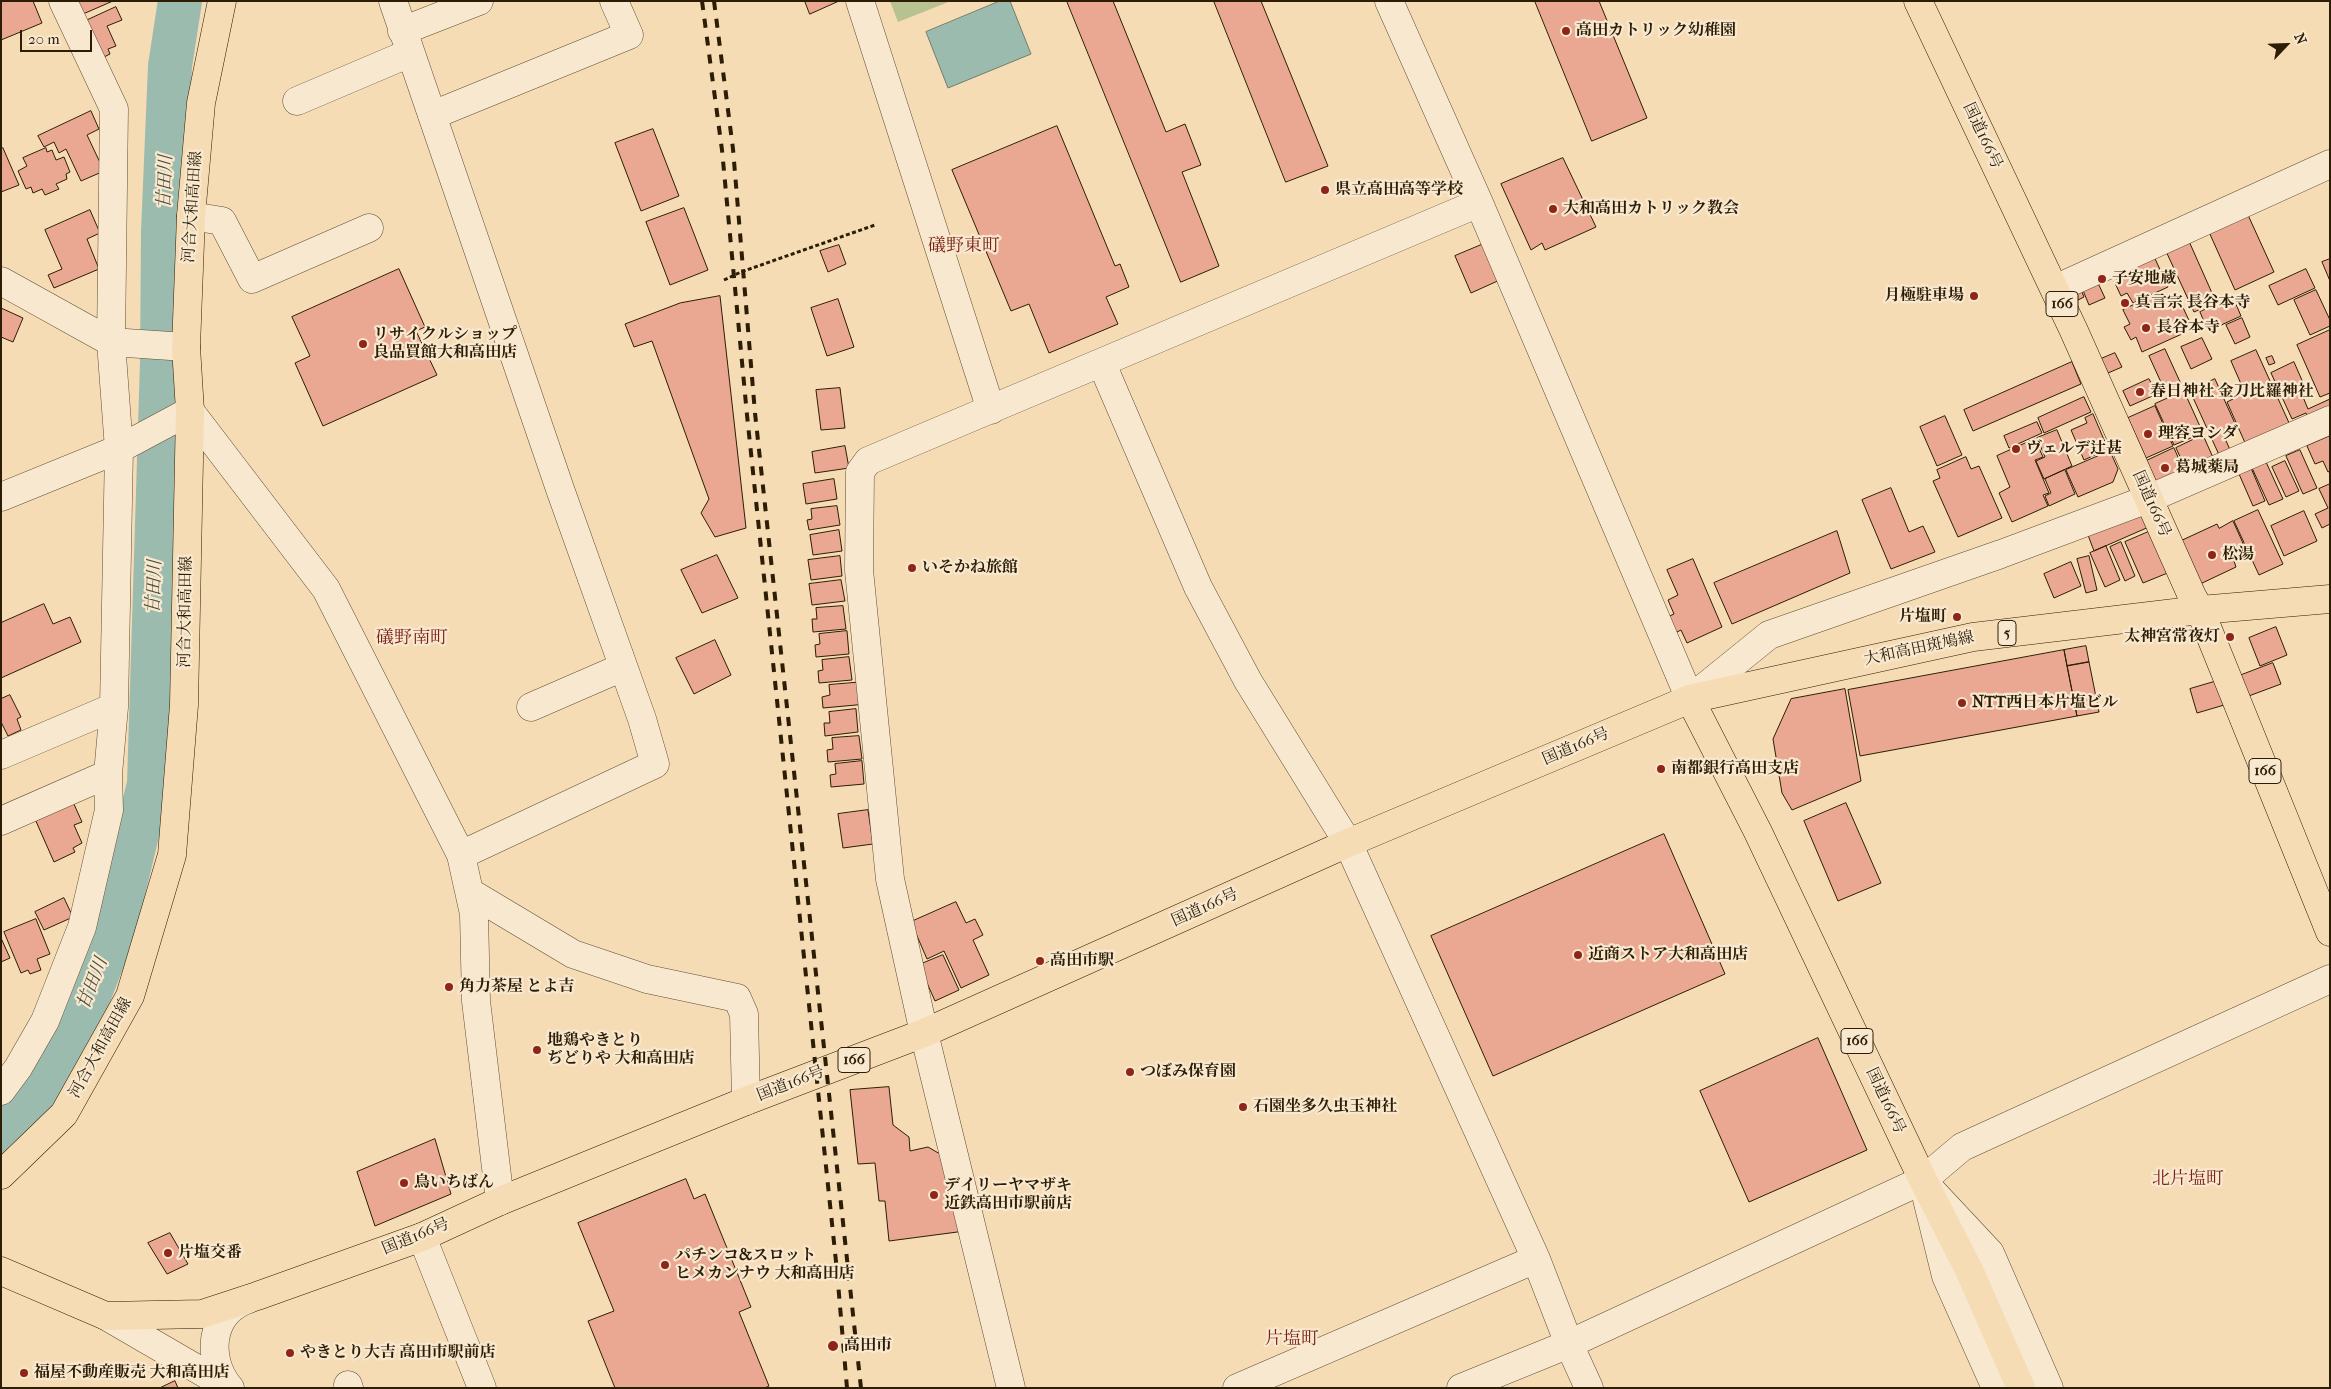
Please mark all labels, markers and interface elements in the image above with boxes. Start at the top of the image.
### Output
scale bar [22,20,95,52]
north arrow [2261,20,2311,70]
place label: 高田カトリック幼稚園 [1576,21,1736,41]
marker: 高田カトリック幼稚園 [1560,25,1572,37]
text: 20 m [28,30,60,48]
text: N [2290,30,2310,47]
street label: 国道166号 [1958,100,2006,172]
street label: 河合大和高田線 [180,150,206,264]
water label: 甘田川 [154,155,178,209]
place label: 県立高田高等学校 [1335,180,1463,200]
marker: 県立高田高等学校 [1319,184,1331,196]
place label: 大和高田カトリック教会 [1563,199,1739,219]
marker: 大和高田カトリック教会 [1547,203,1559,215]
district label: 礒野東町 [928,236,1000,258]
place label: 子安地蔵 [2112,269,2176,289]
marker: 子安地蔵 [2096,273,2108,285]
place label: 月極駐車場 [1884,286,1964,306]
marker: 月極駐車場 [1968,290,1980,302]
road number: 166 [2046,292,2078,316]
place label: 真言宗 長谷本寺 [2135,293,2250,313]
marker: 真言宗 長谷本寺 [2119,297,2131,309]
place label: 長谷本寺 [2156,318,2220,338]
marker: 長谷本寺 [2140,322,2152,334]
place label: リサイクルショップ 良品買館大和高田店 [373,325,517,363]
marker: リサイクルショップ 良品買館大和高田店 [357,338,369,350]
place label: 春日神社 金刀比羅神社 [2150,382,2313,402]
marker: 春日神社 金刀比羅神社 [2134,386,2146,398]
place label: 理容ヨシダ [2158,424,2238,444]
marker: 理容ヨシダ [2142,428,2154,440]
place label: ヴェルデ辻甚 [2026,439,2122,459]
marker: ヴェルデ辻甚 [2010,443,2022,455]
place label: 葛城薬局 [2175,458,2239,478]
marker: 葛城薬局 [2159,462,2171,474]
street label: 国道166号 [2128,468,2174,540]
place label: 松湯 [2222,545,2254,565]
marker: 松湯 [2206,549,2218,561]
street label: 河合大和高田線 [175,556,197,668]
place label: いそかね旅館 [922,558,1018,578]
water label: 甘田川 [143,560,167,614]
marker: いそかね旅館 [906,562,918,574]
place label: 片塩町 [1899,607,1947,627]
marker: 片塩町 [1951,611,1963,623]
road number: 5 [1998,620,2016,646]
place label: 太神宮常夜灯 [2124,627,2220,647]
district label: 礒野南町 [376,628,448,650]
street label: 大和高田斑鳩線 [1862,628,1976,670]
marker: 太神宮常夜灯 [2224,631,2236,643]
place label: NTT西日本片塩ビル [1972,693,2118,713]
marker: NTT西日本片塩ビル [1956,697,1968,709]
street label: 国道166号 [1540,724,1612,770]
road number: 166 [2249,758,2281,784]
place label: 南都銀行高田支店 [1671,759,1799,779]
marker: 南都銀行高田支店 [1655,763,1667,775]
street label: 国道166号 [1169,885,1241,931]
place label: 近商ストア大和高田店 [1588,945,1748,965]
marker: 近商ストア大和高田店 [1572,949,1584,961]
place label: 高田市駅 [1050,951,1114,971]
water label: 甘田川 [73,955,113,1013]
marker: 高田市駅 [1034,955,1046,967]
place label: 角力茶屋 とよ吉 [459,977,574,997]
marker: 角力茶屋 とよ吉 [443,981,455,993]
street label: 河合大和高田線 [65,994,137,1102]
road number: 166 [1841,1028,1873,1054]
place label: 地鶏やきとり ぢどりや 大和高田店 [547,1031,694,1069]
marker: 地鶏やきとり ぢどりや 大和高田店 [531,1044,543,1056]
road number: 166 [838,1048,870,1072]
street label: 国道166号 [754,1062,828,1106]
place label: つぼみ保育園 [1140,1062,1236,1082]
street label: 国道166号 [1861,1065,1909,1137]
marker: つぼみ保育園 [1124,1066,1136,1078]
place label: 石園坐多久虫玉神社 [1253,1097,1397,1117]
marker: 石園坐多久虫玉神社 [1237,1101,1249,1113]
district label: 北片塩町 [2152,1169,2224,1191]
place label: 鳥いちばん [414,1173,494,1193]
place label: デイリーヤマザキ 近鉄高田市駅前店 [944,1176,1072,1214]
marker: 鳥いちばん [398,1177,410,1189]
marker: デイリーヤマザキ 近鉄高田市駅前店 [928,1189,940,1201]
street label: 国道166号 [380,1215,452,1259]
place label: 片塩交番 [178,1243,242,1263]
place label: パチンコ&スロット ヒメカンナウ 大和高田店 [675,1246,854,1284]
marker: 片塩交番 [162,1247,174,1259]
marker: パチンコ&スロット ヒメカンナウ 大和高田店 [659,1259,671,1271]
district label: 片塩町 [1265,1329,1319,1351]
place label: 高田市 [844,1336,892,1356]
marker: 高田市 [826,1339,840,1353]
place label: やきとり大吉 高田市駅前店 [300,1343,495,1363]
marker: やきとり大吉 高田市駅前店 [284,1347,296,1359]
place label: 福屋不動産販売 大和高田店 [34,1363,229,1383]
marker: 福屋不動産販売 大和高田店 [18,1367,30,1379]

